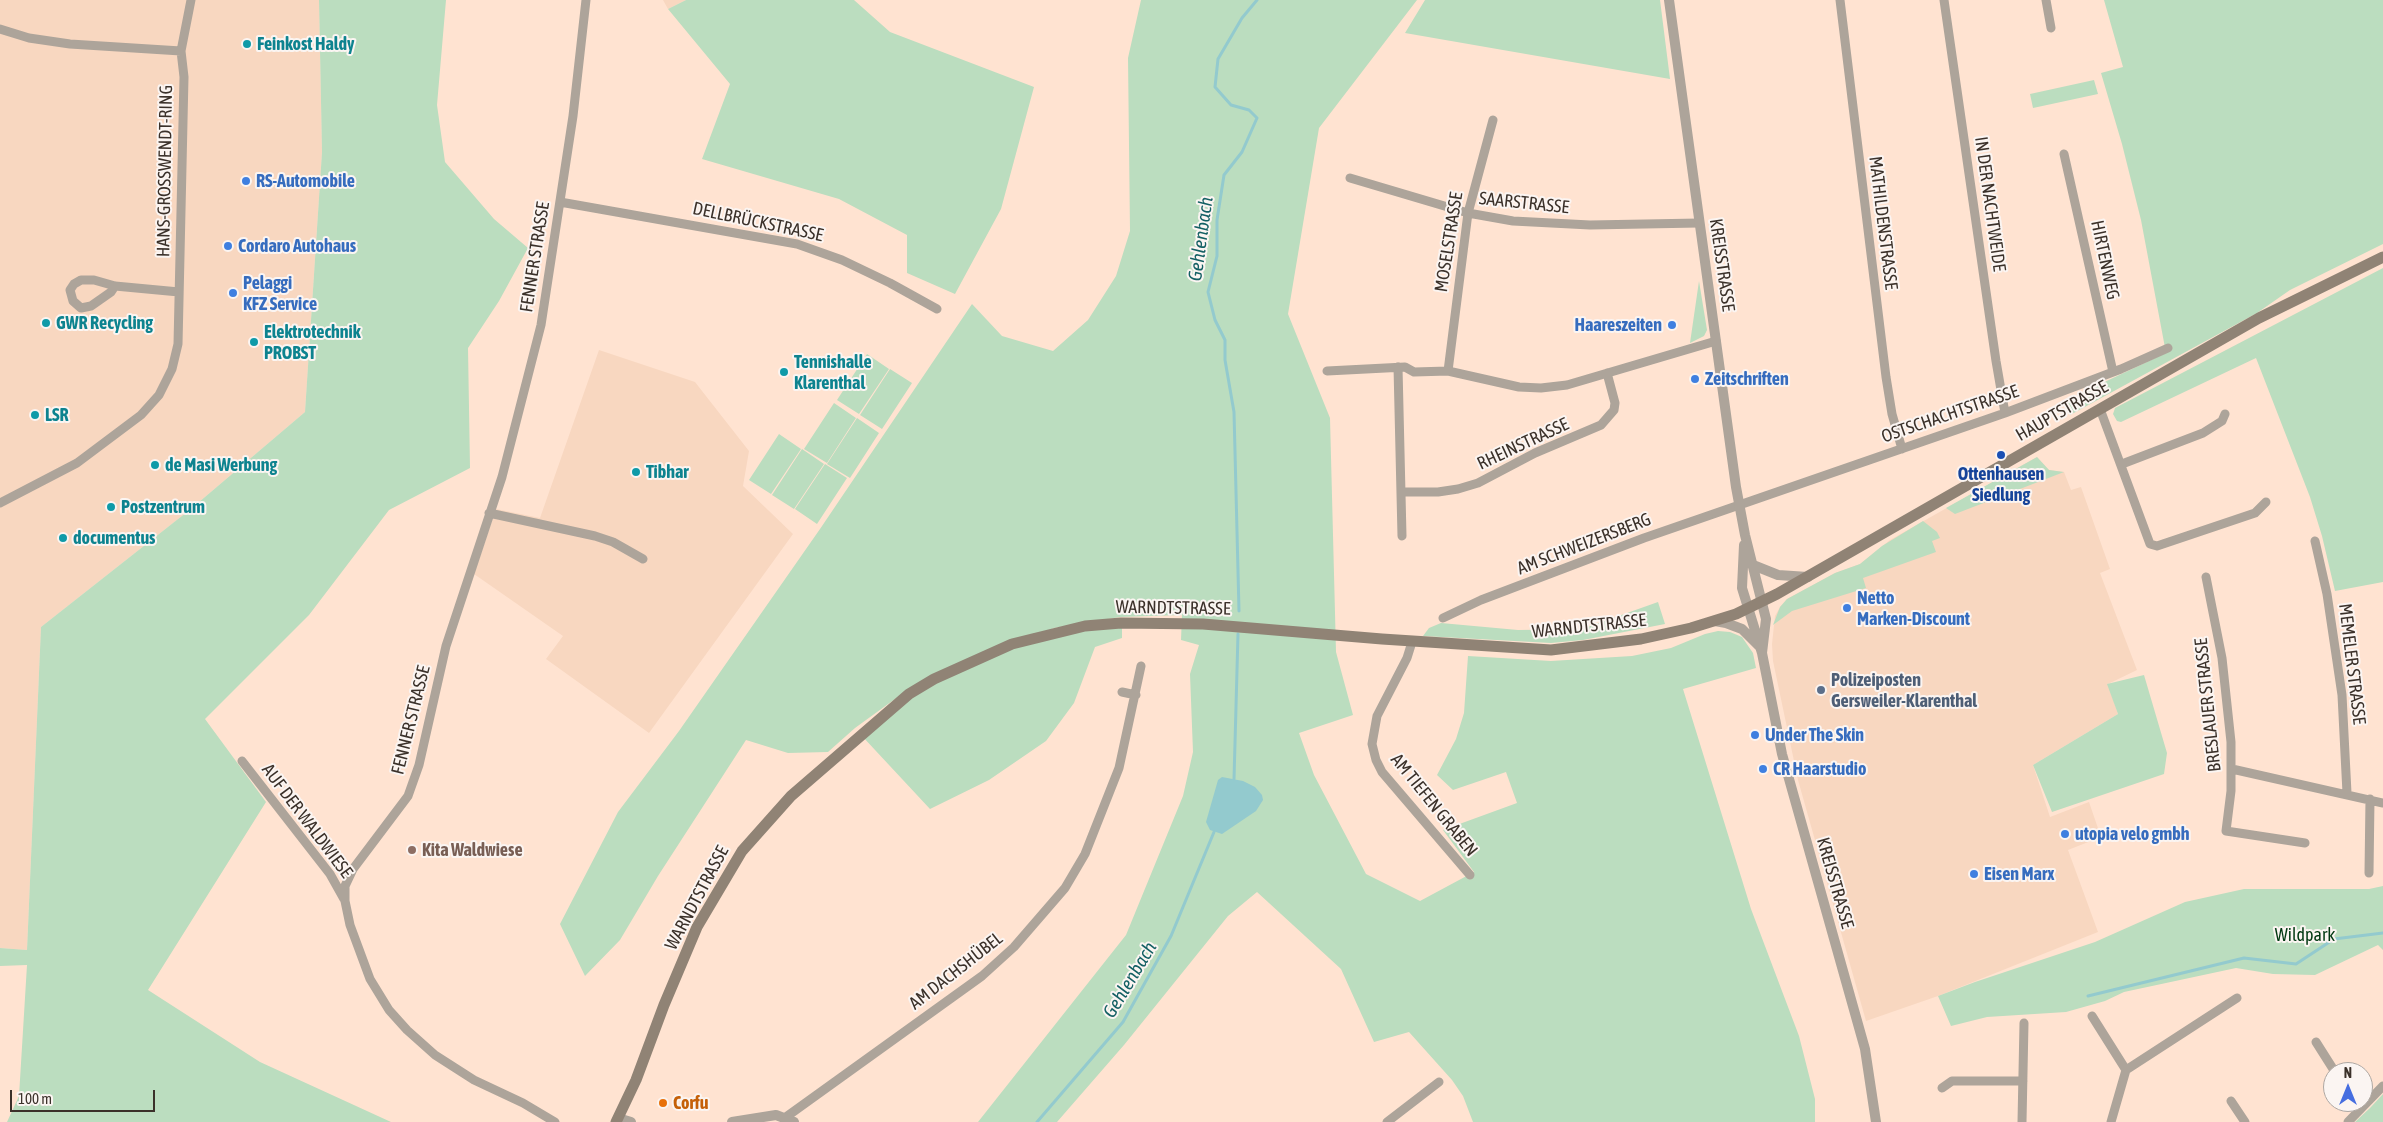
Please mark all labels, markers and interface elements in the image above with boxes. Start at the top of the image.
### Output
place label: Feinkost Haldy [257,33,354,55]
marker: Feinkost Haldy [241,38,253,50]
street label: HANS-GROSSWENDT-RING [153,85,177,257]
street label: IN DER NACHTWEIDE [1970,135,2010,273]
street label: MATHILDENSTRASSE [1864,155,1902,291]
place label: RS-Automobile [256,170,355,192]
marker: RS-Automobile [240,175,252,187]
street label: SAARSTRASSE [1478,188,1570,218]
street label: MOSELSTRASSE [1430,191,1468,293]
water label: Gehlenbach [1184,196,1218,282]
street label: DELLBRÜCKSTRASSE [691,198,825,246]
street label: FENNER STRASSE [516,200,554,314]
street label: KREISSTRASSE [1705,217,1739,313]
street label: HIRTENWEG [2086,218,2124,302]
place label: Cordaro Autohaus [238,235,356,257]
marker: Cordaro Autohaus [222,240,234,252]
place label: Pelaggi KFZ Service [243,272,317,314]
marker: Pelaggi KFZ Service [227,287,239,299]
place label: GWR Recycling [56,312,153,334]
place label: Haareszeiten [1574,314,1662,336]
marker: GWR Recycling [40,317,52,329]
marker: Haareszeiten [1666,319,1678,331]
place label: Elektrotechnik PROBST [264,321,361,364]
marker: Elektrotechnik PROBST [248,336,260,348]
place label: Tennishalle Klarenthal [794,351,872,394]
marker: Tennishalle Klarenthal [778,366,790,378]
place label: Zeitschriften [1705,368,1789,390]
marker: Zeitschriften [1689,373,1701,385]
street label: HAUPTSTRASSE [2012,376,2112,446]
street label: OSTSCHACHTSTRASSE [1879,380,2021,448]
place label: LSR [45,404,69,426]
marker: LSR [29,409,41,421]
street label: RHEINSTRASSE [1474,413,1572,475]
marker: Ottenhausen Siedlung [1995,449,2007,461]
place label: de Masi Werbung [165,454,277,476]
marker: de Masi Werbung [149,459,161,471]
place label: Tibhar [646,461,689,483]
place label: Ottenhausen Siedlung [1958,463,2044,506]
marker: Tibhar [630,466,642,478]
place label: Postzentrum [121,496,205,518]
marker: Postzentrum [105,501,117,513]
street label: AM SCHWEIZERSBERG [1514,509,1654,579]
place label: documentus [73,527,155,549]
marker: documentus [57,532,69,544]
place label: Netto Marken-Discount [1857,587,1970,630]
street label: WARNDTSTRASSE [1115,596,1231,620]
marker: Netto Marken-Discount [1841,602,1853,614]
street label: MEMELER STRASSE [2334,602,2370,726]
street label: WARNDTSTRASSE [1531,609,1647,643]
street label: BRESLAUER STRASSE [2190,637,2226,773]
street label: FENNER STRASSE [387,663,435,777]
place label: Polizeiposten Gersweiler-Klarenthal [1831,669,1977,712]
marker: Polizeiposten Gersweiler-Klarenthal [1815,684,1827,696]
place label: Under The Skin [1765,724,1864,746]
marker: Under The Skin [1749,729,1761,741]
street label: AM TIEFEN GRABEN [1386,749,1482,861]
place label: CR Haarstudio [1773,758,1866,780]
street label: AUF DER WALDWIESE [257,760,357,882]
marker: CR Haarstudio [1757,763,1769,775]
place label: utopia velo gmbh [2075,823,2190,845]
marker: utopia velo gmbh [2059,828,2071,840]
street label: KREISSTRASSE [1812,835,1858,931]
place label: Kita Waldwiese [422,839,523,861]
street label: WARNDTSTRASSE [661,842,733,954]
marker: Kita Waldwiese [406,844,418,856]
place label: Eisen Marx [1984,863,2055,885]
marker: Eisen Marx [1968,868,1980,880]
park label: Wildpark [2275,924,2335,946]
street label: AM DACHSHÜBEL [905,928,1007,1014]
water label: Gehlenbach [1098,938,1162,1022]
north arrow [2323,1062,2373,1112]
text: N [2344,1065,2352,1081]
scale bar [12,1080,158,1112]
text: 100 m [18,1090,52,1107]
place label: Corfu [673,1092,708,1114]
marker: Corfu [657,1097,669,1109]

